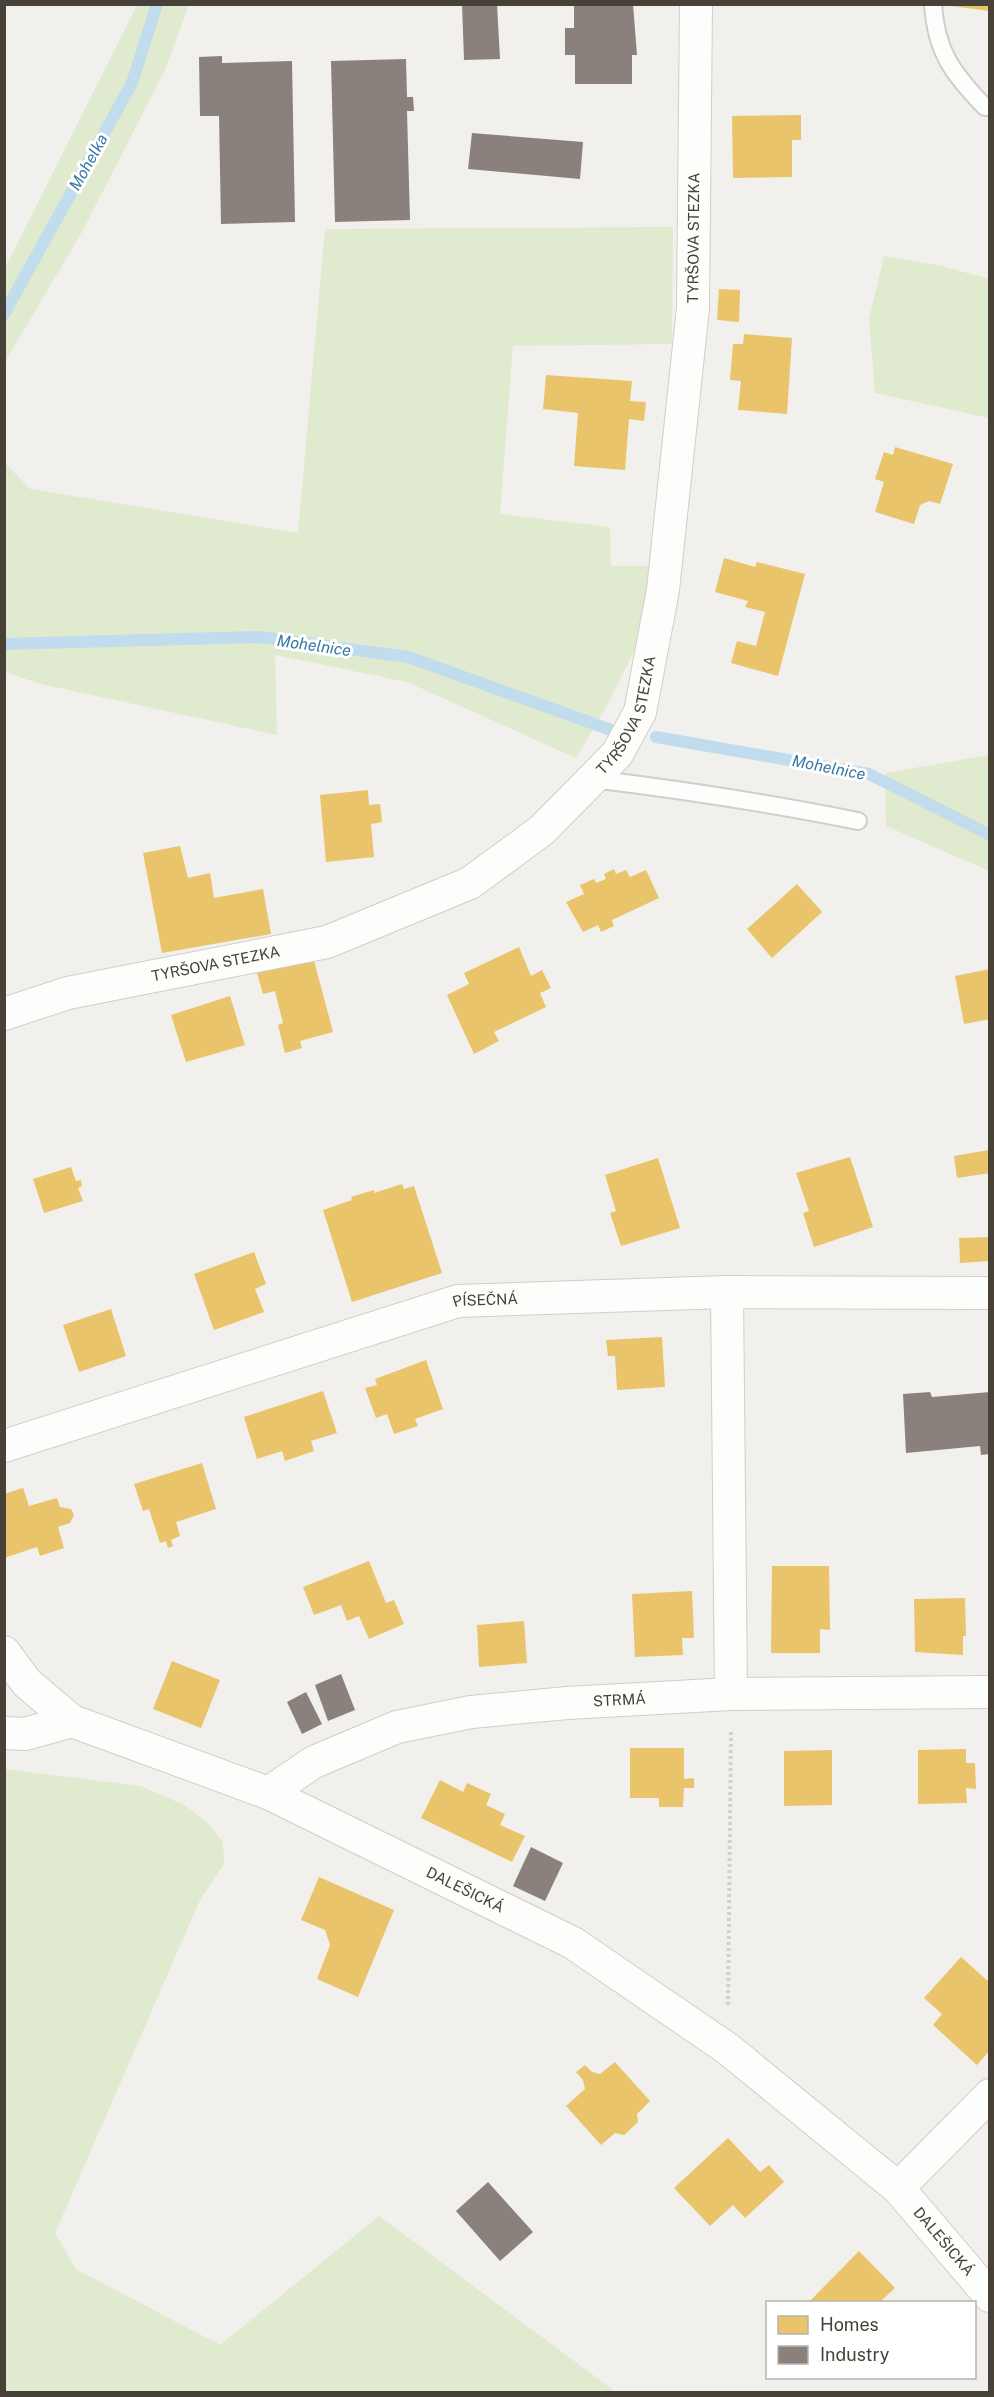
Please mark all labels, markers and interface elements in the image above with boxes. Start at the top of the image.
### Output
water label: Mohelka [65,131,112,194]
street label: TYRŠOVA STEZKA [684,172,702,303]
water label: Mohelnice [276,631,352,660]
street label: TYRŠOVA STEZKA [593,654,659,778]
water label: Mohelnice [791,751,868,784]
street label: TYRŠOVA STEZKA [150,942,282,984]
street label: PÍSEČNÁ [450,1290,519,1310]
street label: STRMÁ [593,1690,647,1710]
street label: DALEŠICKÁ [424,1863,507,1916]
street label: DALEŠICKÁ [910,2204,978,2279]
legend [766,2301,976,2379]
text: Homes [820,2314,879,2335]
text: Industry [820,2344,890,2365]

